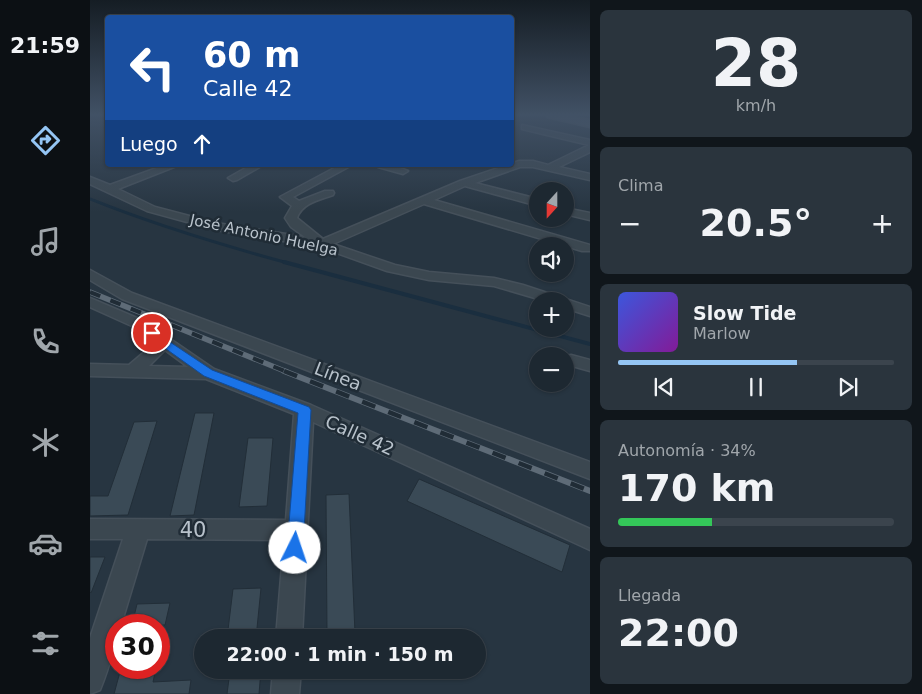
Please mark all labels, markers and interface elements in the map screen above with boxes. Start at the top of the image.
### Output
text: 28 [711,26,801,101]
text: 21:59 [10,33,80,58]
icon: left [120,35,185,100]
text: 60 m [203,35,300,75]
text: Calle 42 [203,76,293,101]
text: km/h [736,96,776,115]
icon: directions [28,123,63,158]
icon: ahead [188,130,216,158]
text: Luego [120,133,178,155]
text: Clima [618,176,663,195]
north arrow [529,182,574,228]
map controls [529,182,574,392]
text: 20.5° [700,201,812,245]
text: − [618,207,641,240]
text: + [871,207,894,240]
street label: José Antonio Huelga [187,210,340,259]
icon: music [28,224,63,259]
button: sound [529,237,574,282]
button: + [529,292,574,337]
text: Slow Tide [693,302,796,324]
pin [131,312,173,354]
icon: arrive [138,319,166,347]
icon: phone [28,324,63,359]
text: Marlow [693,324,751,343]
button: − [529,347,574,392]
street label: Línea [312,357,364,395]
icon: previous [650,373,678,401]
icon: pause [742,373,770,401]
icon: next [834,373,862,401]
street label: Calle 42 [322,410,398,460]
icon: climate [28,425,63,460]
text: Autonomía · 34% [618,441,756,460]
text: 170 km [618,466,775,510]
street label: 40 [180,518,206,542]
position arrow [268,521,320,573]
icon: car [28,526,63,561]
text: Llegada [618,586,681,605]
text: 22:00 [618,611,739,655]
speed limit sign: 30 [105,614,170,679]
icon: filters [28,626,63,661]
text: 22:00 · 1 min · 150 m [226,643,454,665]

